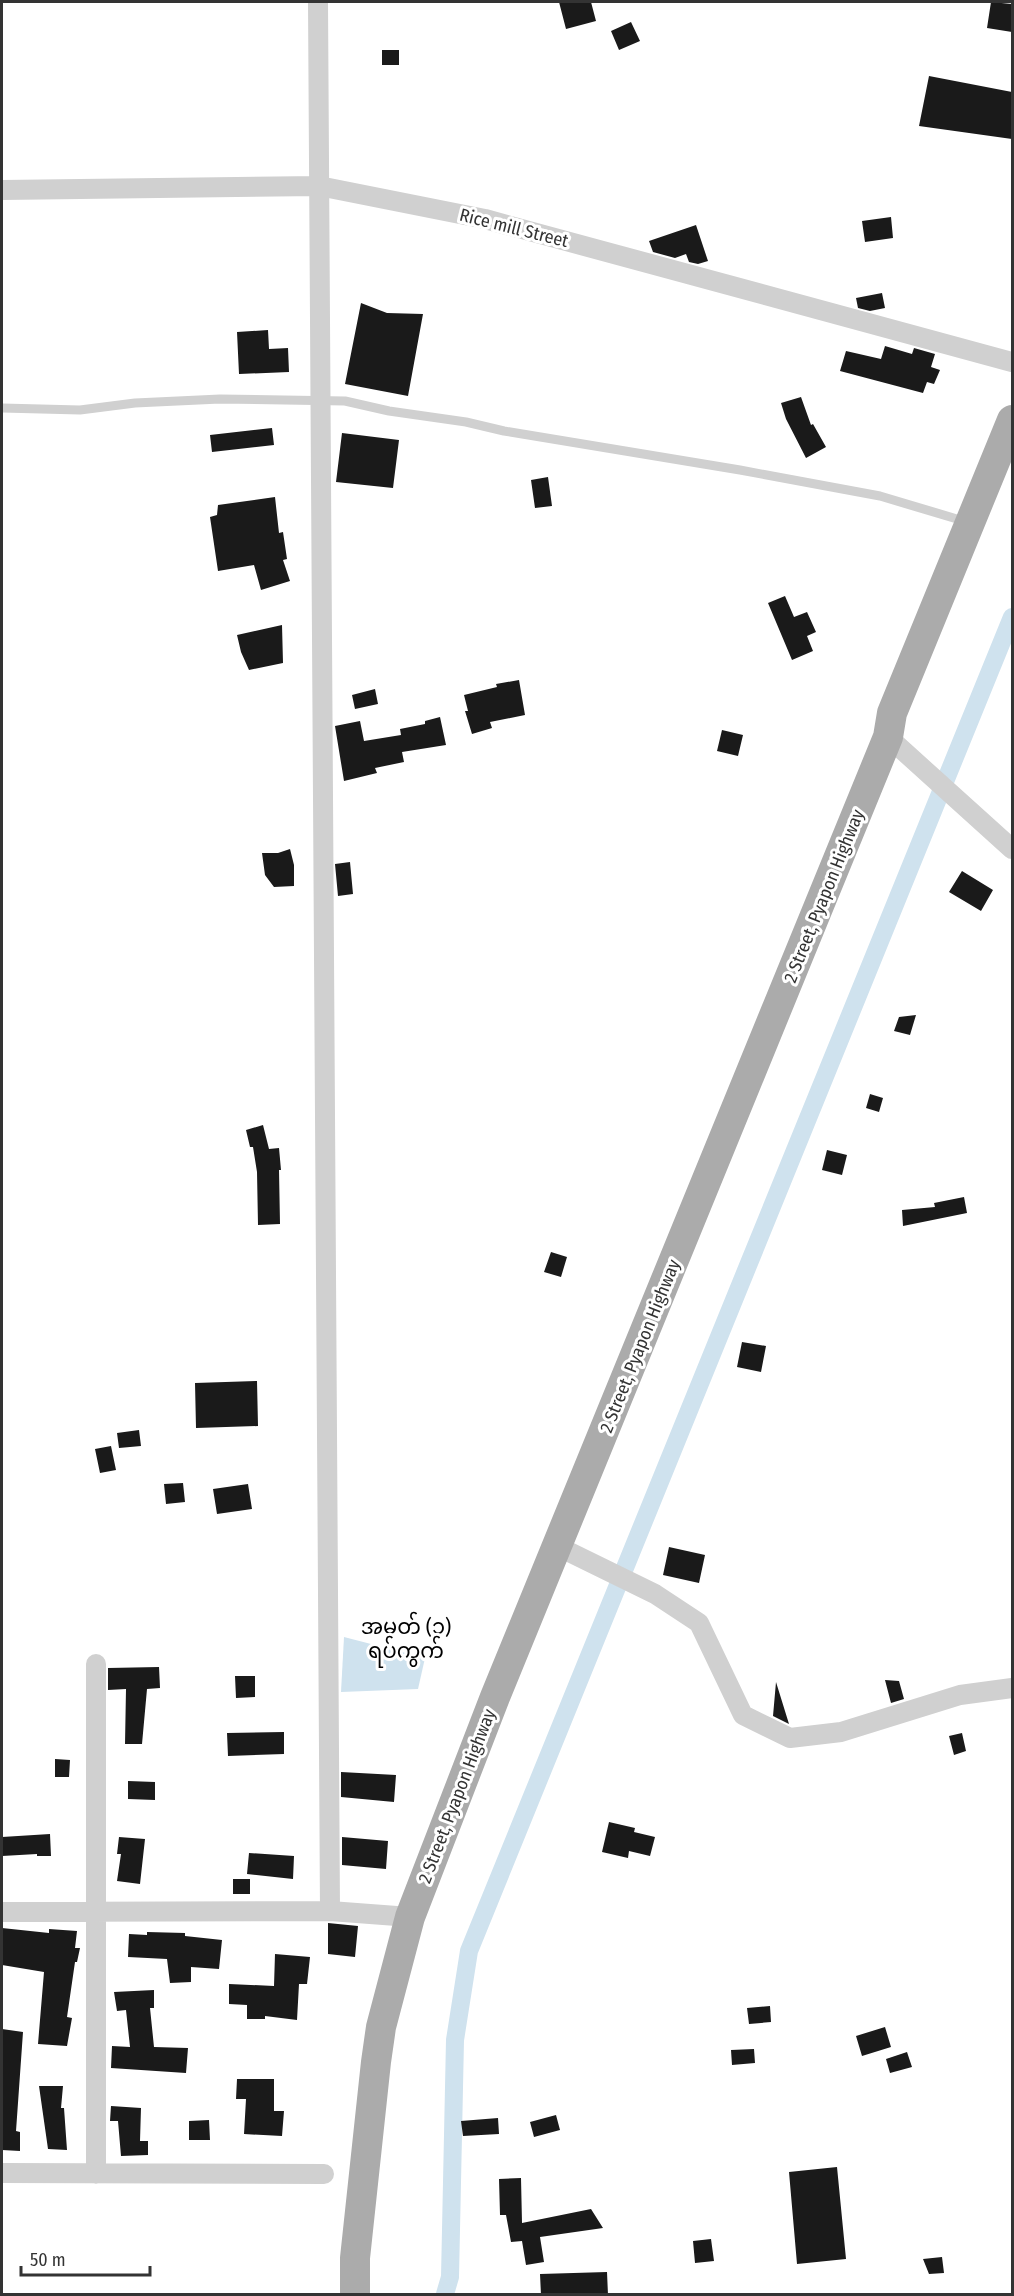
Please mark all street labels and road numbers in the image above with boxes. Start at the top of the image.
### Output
street label: Rice mill Street [457,204,571,252]
street label: 2 Street, Pyapon Highway [779,806,869,986]
street label: 2 Street, Pyapon Highway [595,1256,685,1436]
street label: 2 Street, Pyapon Highway [414,1706,500,1886]

